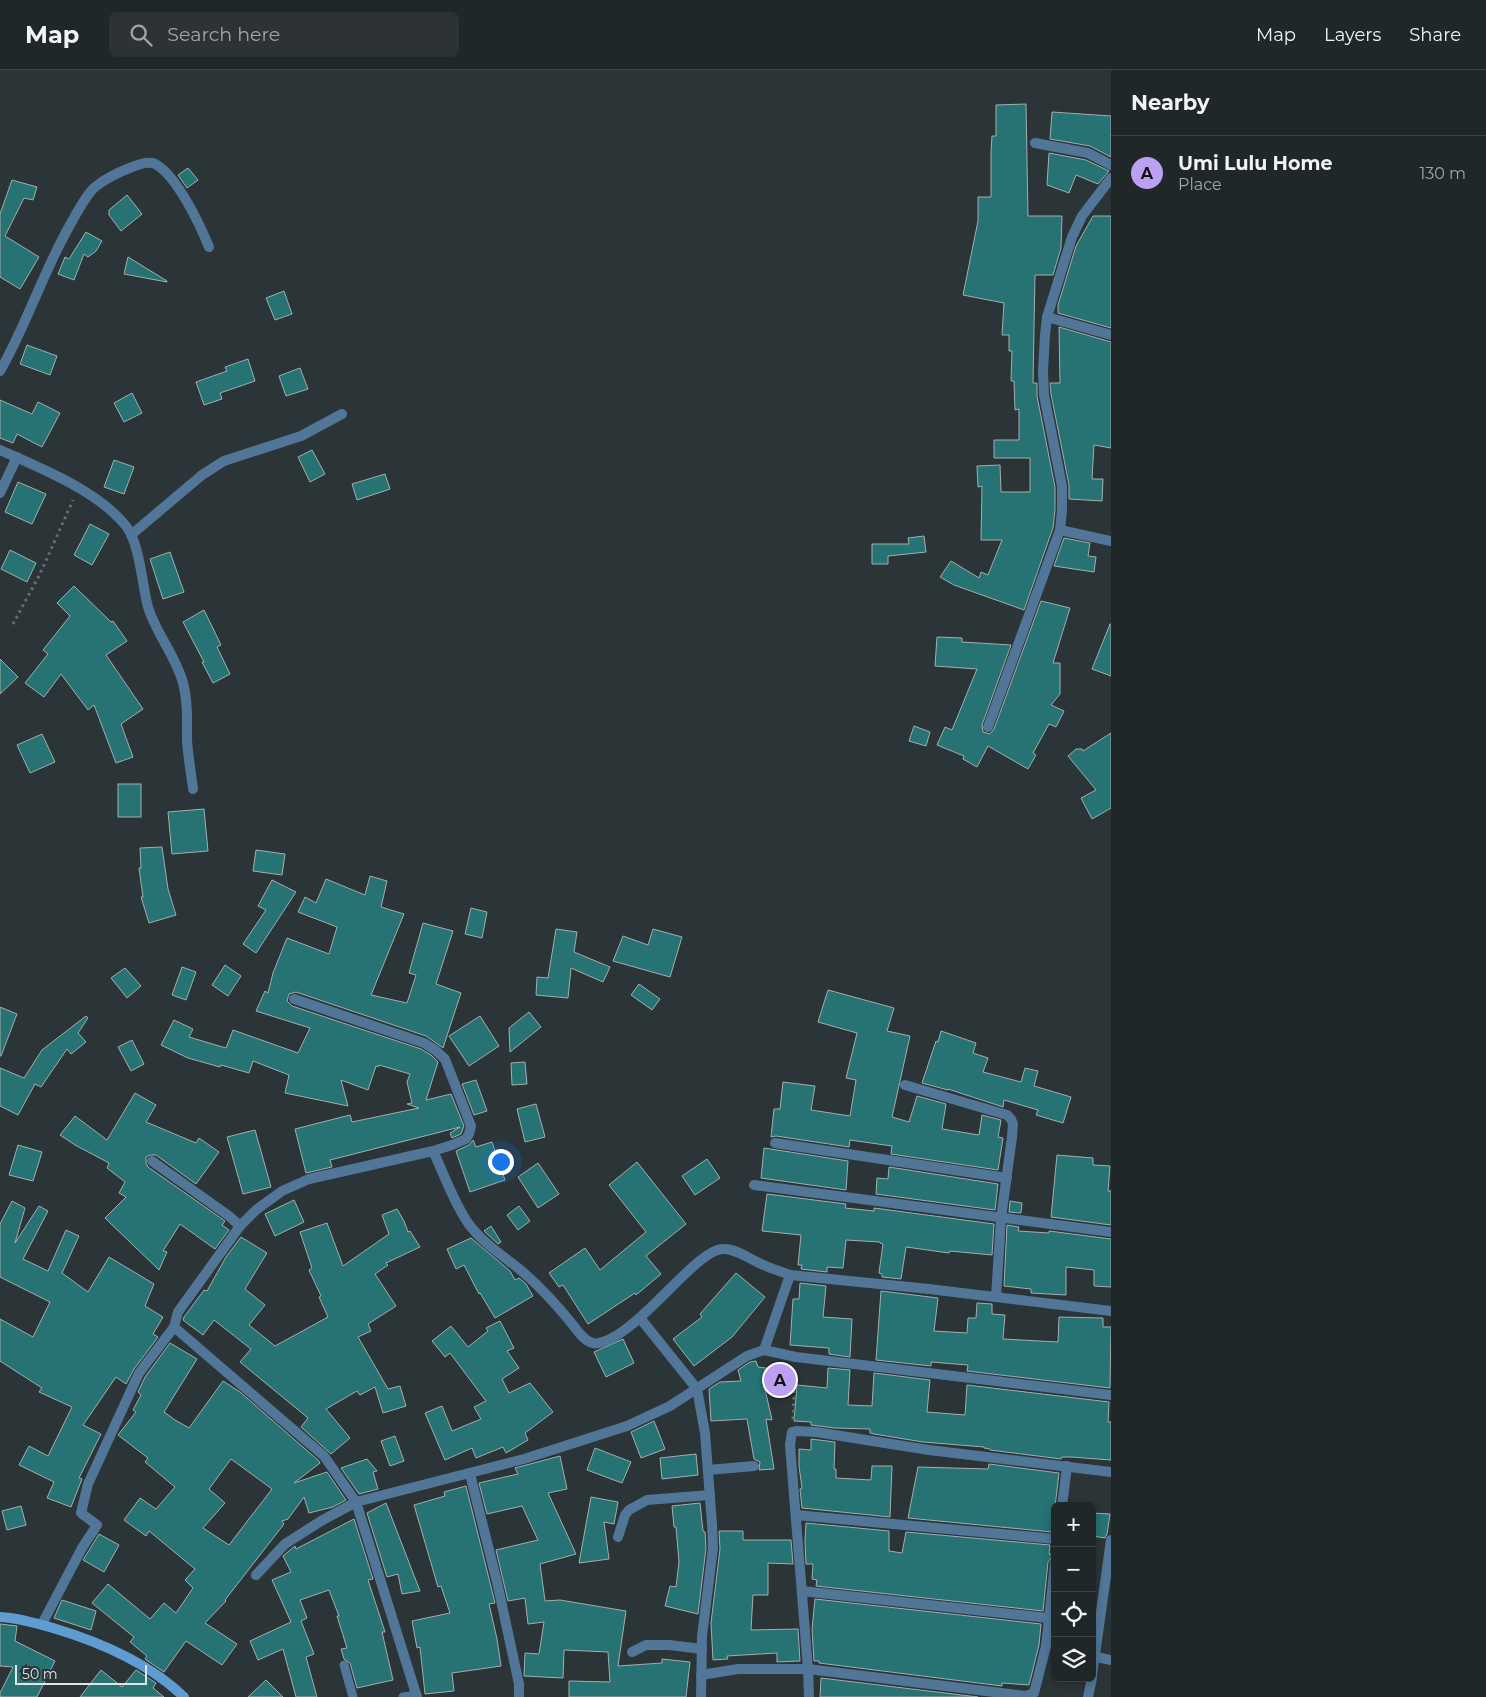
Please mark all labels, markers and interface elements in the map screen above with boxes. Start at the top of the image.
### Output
search box [109,12,459,57]
text: Map [25,20,79,49]
icon: search [127,21,155,49]
text: Search here [167,23,280,46]
text: Map [1256,24,1296,46]
text: Layers [1324,24,1381,46]
text: Share [1409,24,1461,46]
text: Nearby [1131,90,1210,115]
text: Umi Lulu Home [1178,152,1332,175]
text: A [1141,164,1153,183]
text: 130 m [1419,164,1466,183]
text: Place [1178,175,1222,194]
your location [488,1149,514,1175]
pin: A [764,1361,796,1399]
map controls [1051,1502,1096,1682]
button: + [1051,1502,1096,1547]
button: − [1051,1547,1096,1592]
button: locate [1051,1592,1096,1637]
button: layers [1051,1637,1096,1682]
scale bar [15,1662,148,1685]
text: 50 m [22,1665,58,1683]

